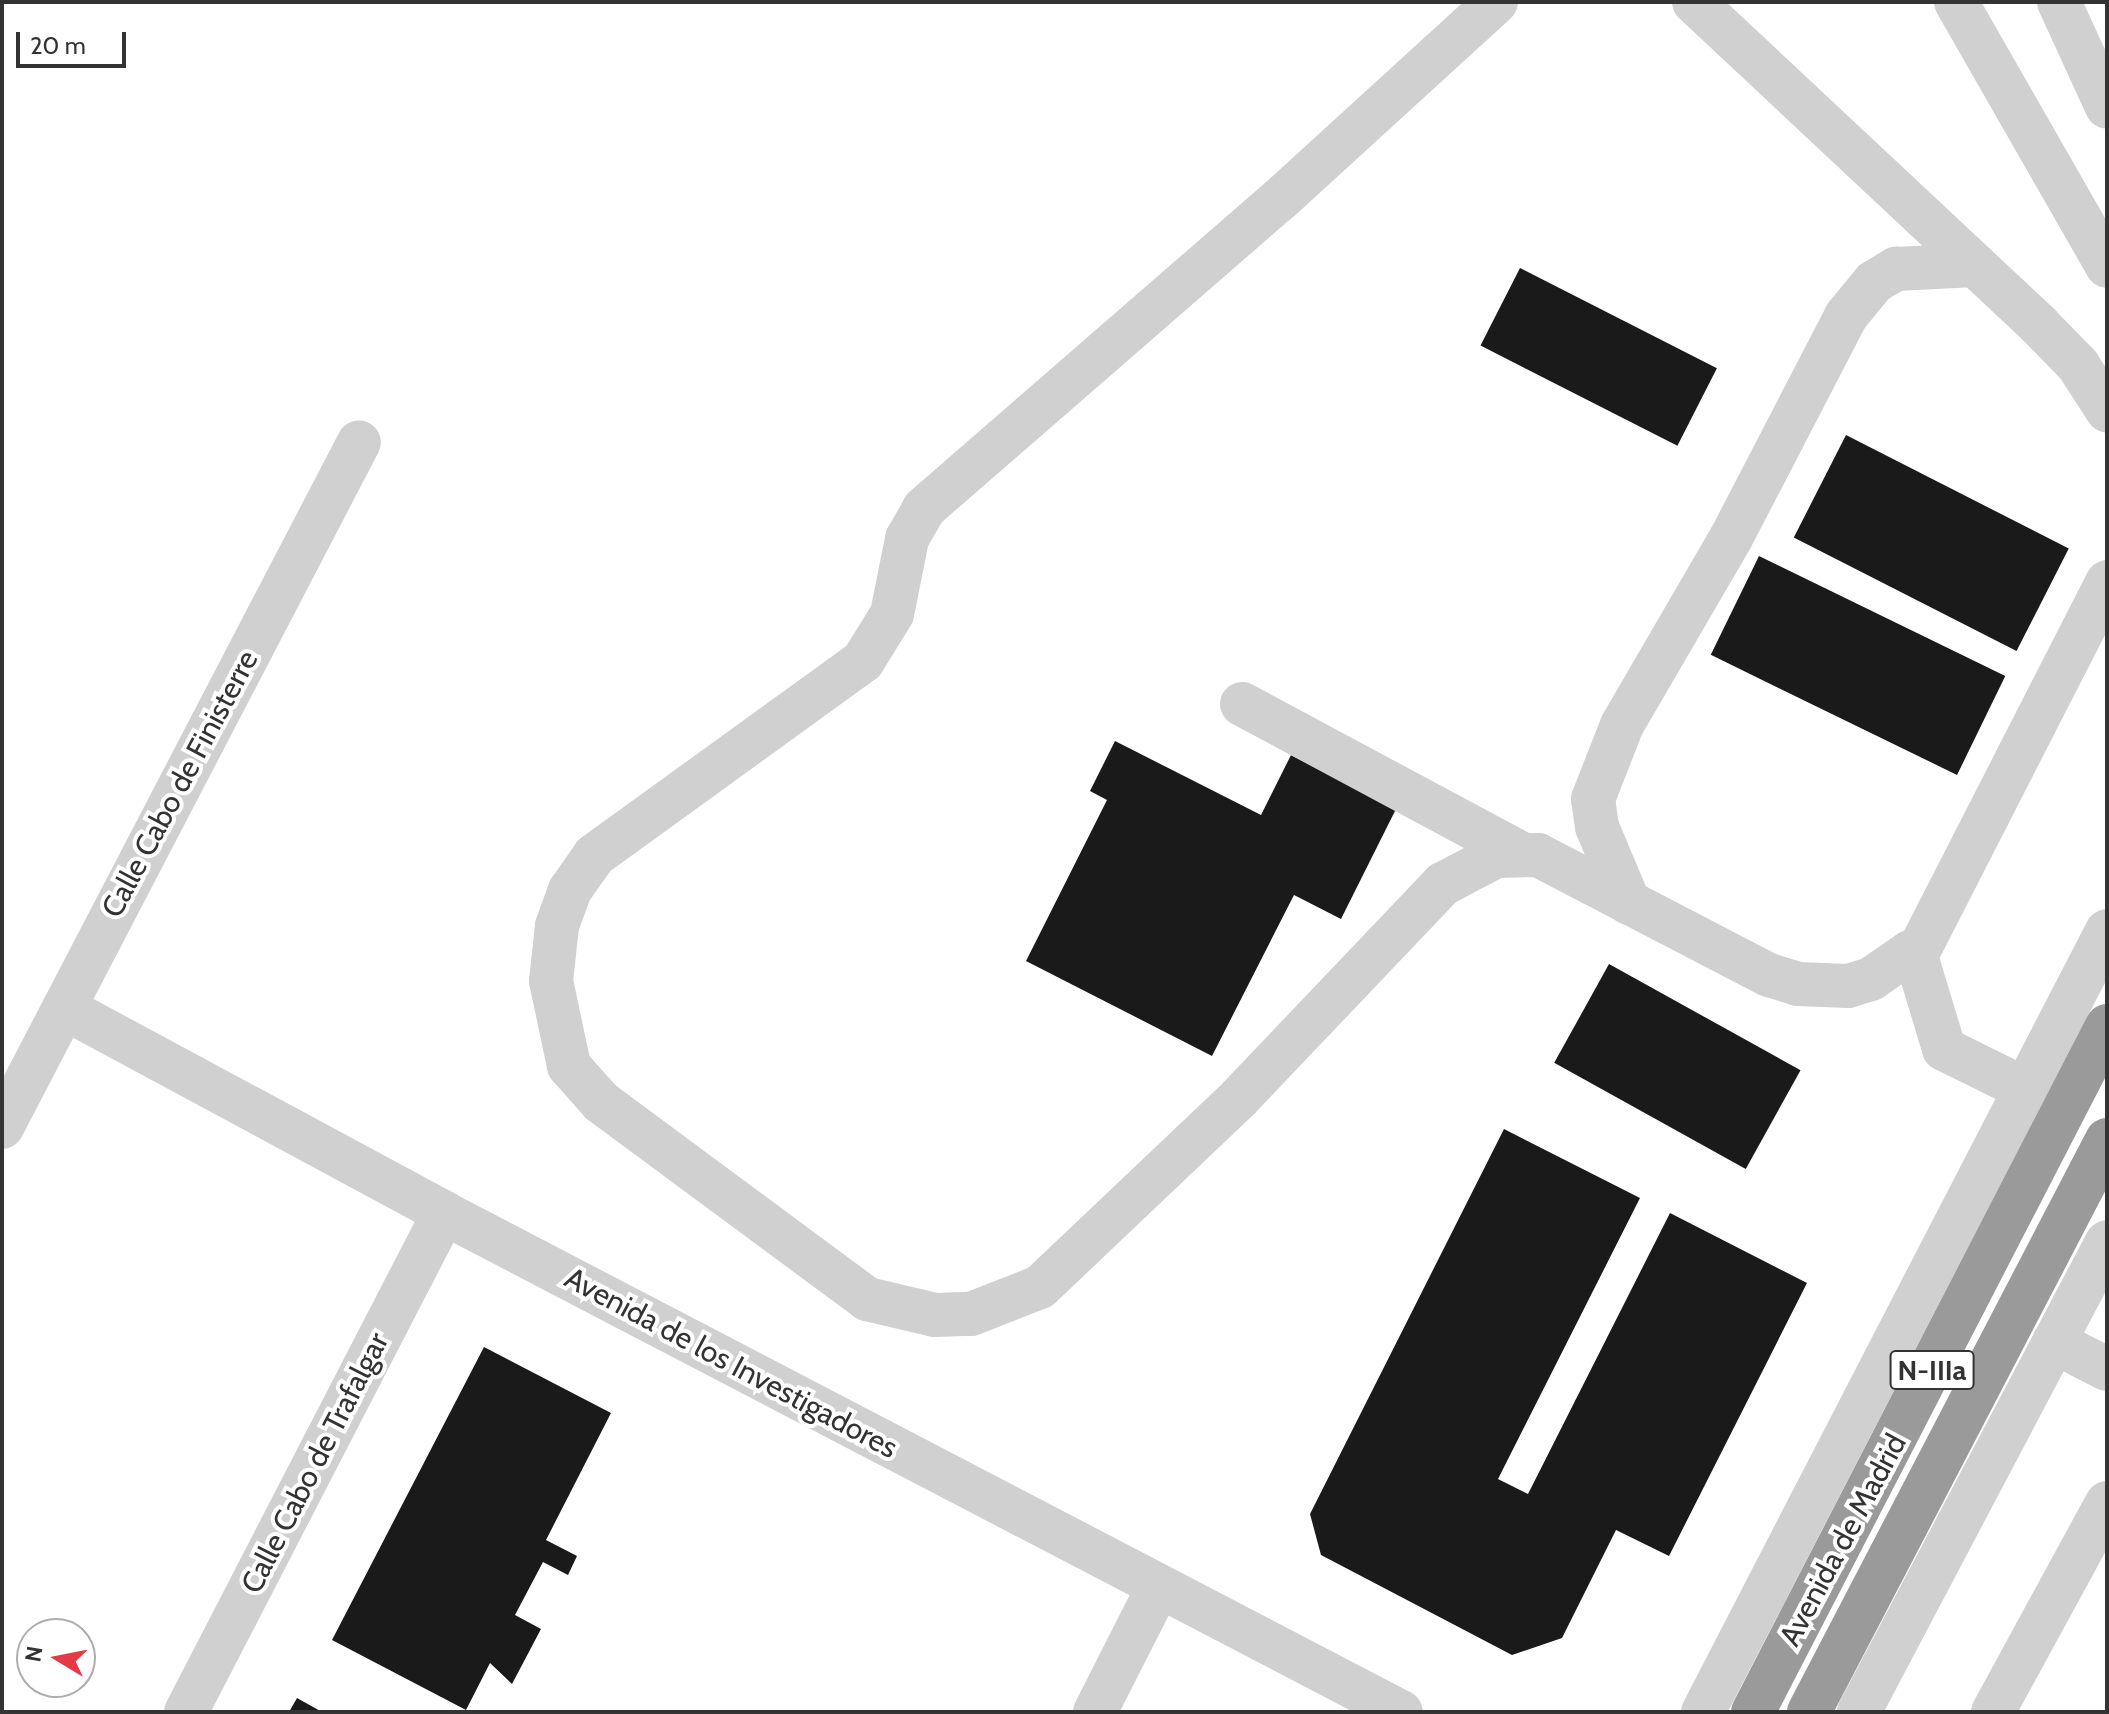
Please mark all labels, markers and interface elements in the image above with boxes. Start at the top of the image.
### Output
scale bar [20,16,130,66]
text: 20 m [30,31,86,60]
street label: Calle Cabo de Finisterre [94,644,266,924]
street label: Avenida de los Investigadores [559,1260,903,1466]
street label: Calle Cabo de Trafalgar [234,1327,396,1599]
road number: N-IIIa [1888,1346,1976,1394]
street label: Avenida de Madrid [1772,1428,1914,1652]
north arrow [16,1618,96,1698]
text: N [19,1644,48,1664]

